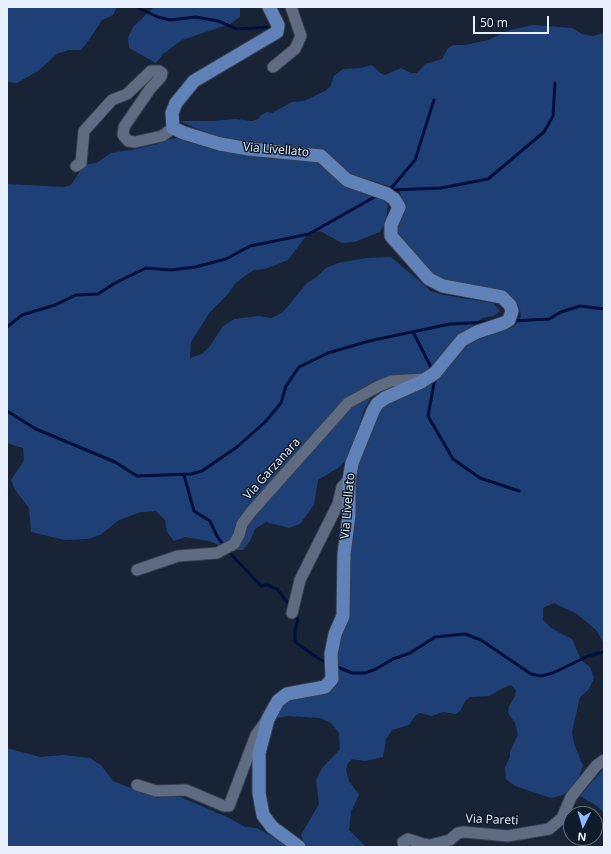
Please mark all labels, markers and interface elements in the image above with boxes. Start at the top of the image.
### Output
scale bar [475,8,551,34]
text: 50 m [480,14,508,31]
street label: Via Livellato [242,140,310,160]
street label: Via Garzanara [241,435,303,503]
street label: Via Livellato [338,472,358,540]
north arrow [563,806,603,846]
street label: Via Pareti [465,812,519,828]
text: N [577,830,587,845]

